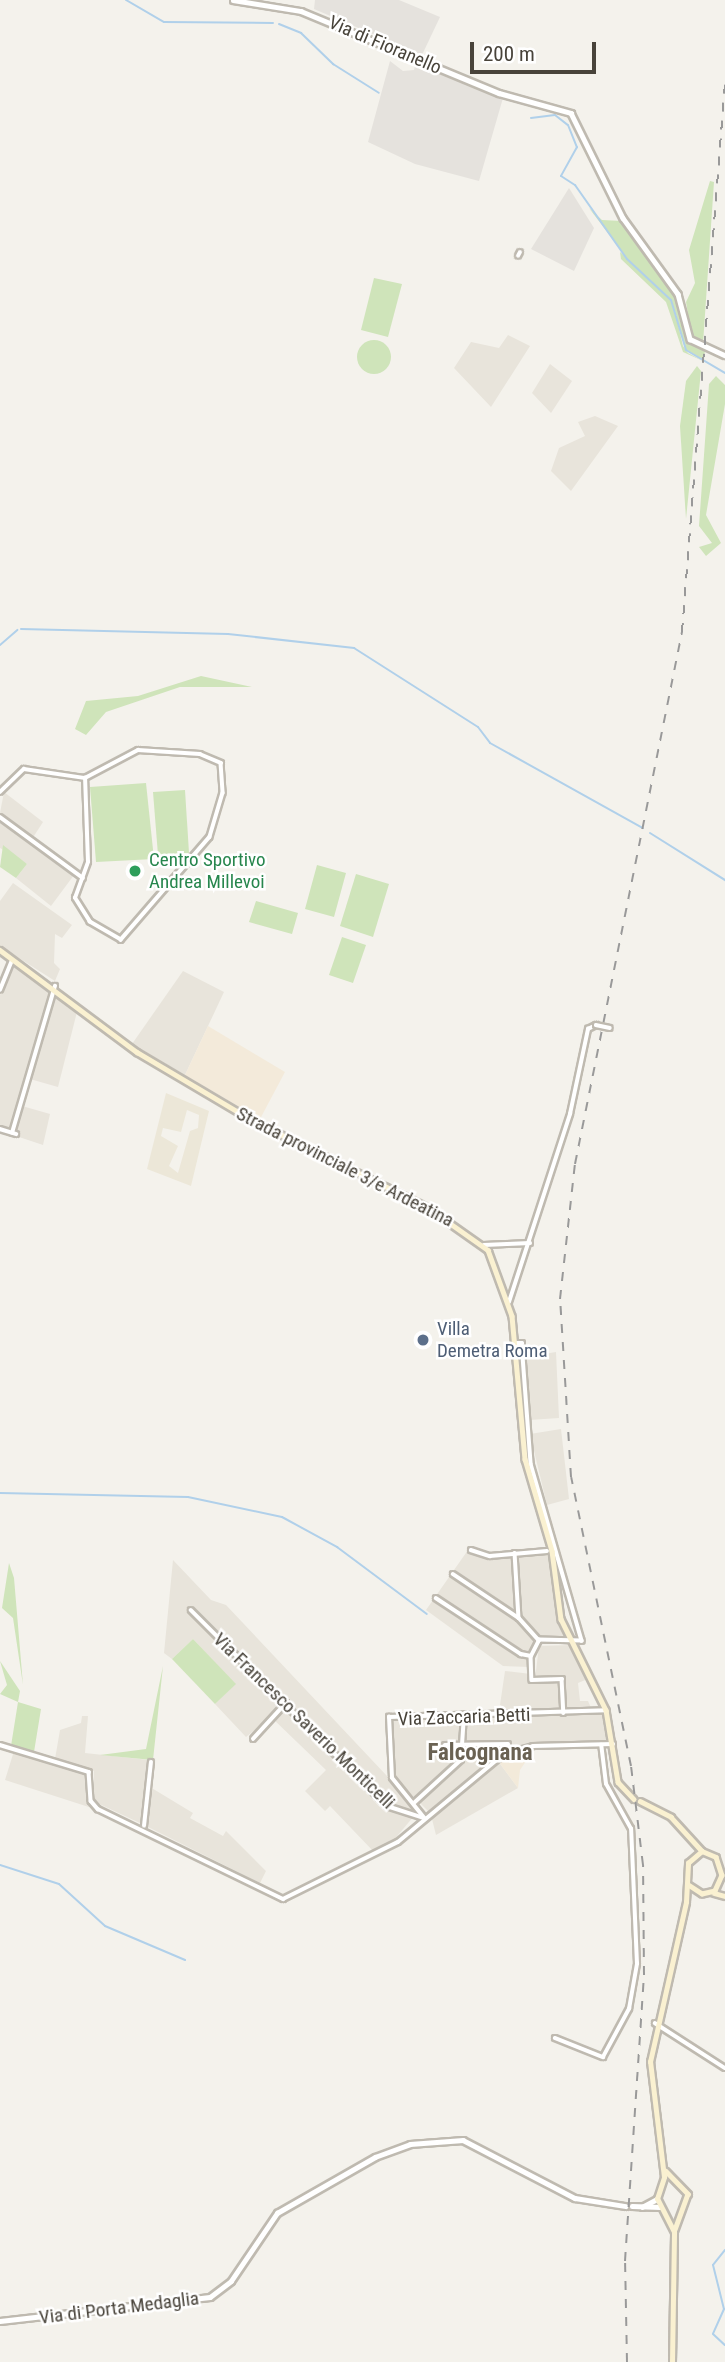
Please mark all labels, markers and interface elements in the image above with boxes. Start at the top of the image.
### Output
street label: Via di Fioranello [325,11,445,79]
scale bar [473,28,599,72]
text: 200 m [483,42,535,66]
place label: Centro Sportivo Andrea Millevoi [149,849,266,893]
marker: Centro Sportivo Andrea Millevoi [127,863,143,879]
street label: Strada provinciale 3/e Ardeatina [233,1102,457,1232]
place label: Villa Demetra Roma [437,1318,547,1362]
marker: Villa Demetra Roma [415,1332,431,1348]
street label: Via Francesco Saverio Monticelli [208,1628,400,1814]
street label: Via Zaccaria Betti [397,1703,531,1731]
district label: Falcognana [427,1739,533,1767]
street label: Via di Porta Medaglia [38,2287,200,2329]

